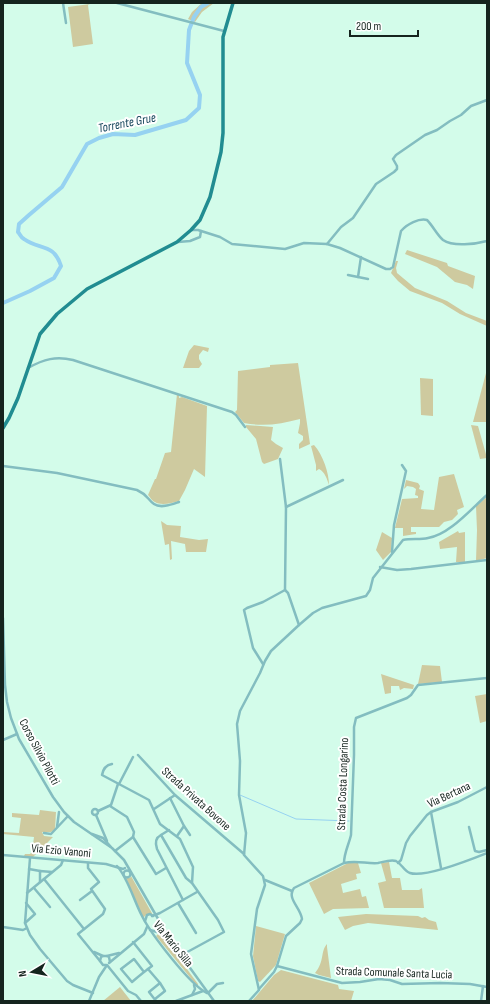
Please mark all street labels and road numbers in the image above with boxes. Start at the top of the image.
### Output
street label: Corso Silvio Pilotti [15,716,63,788]
street label: Strada Costa Longarino [334,737,352,831]
street label: Strada Privata Bovone [158,764,234,834]
street label: Via Bertana [425,778,473,811]
street label: Via Ezio Vanoni [31,841,91,861]
street label: Via Mario Silla [150,918,196,970]
street label: Strada Comunale Santa Lucia [336,963,453,983]

